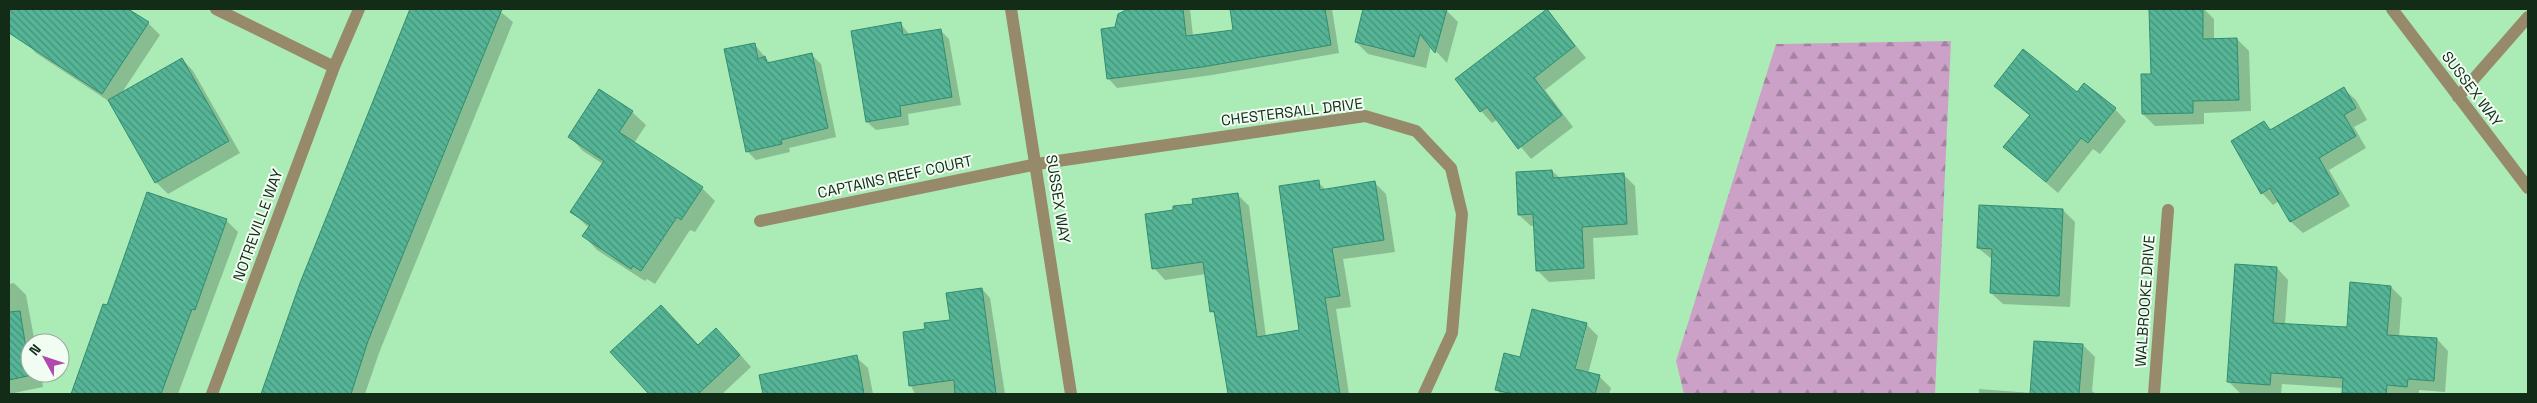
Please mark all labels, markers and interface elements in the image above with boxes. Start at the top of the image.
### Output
street label: SUSSEX WAY [2438,47,2507,130]
street label: CHESTERSALL DRIVE [1220,93,1364,130]
street label: CAPTAINS REEF COURT [816,151,974,202]
street label: SUSSEX WAY [1042,153,1075,245]
street label: NOTREVILLE WAY [228,166,287,284]
street label: WALBROOKE DRIVE [2130,234,2159,368]
north arrow [20,333,70,383]
text: N [25,340,45,359]

